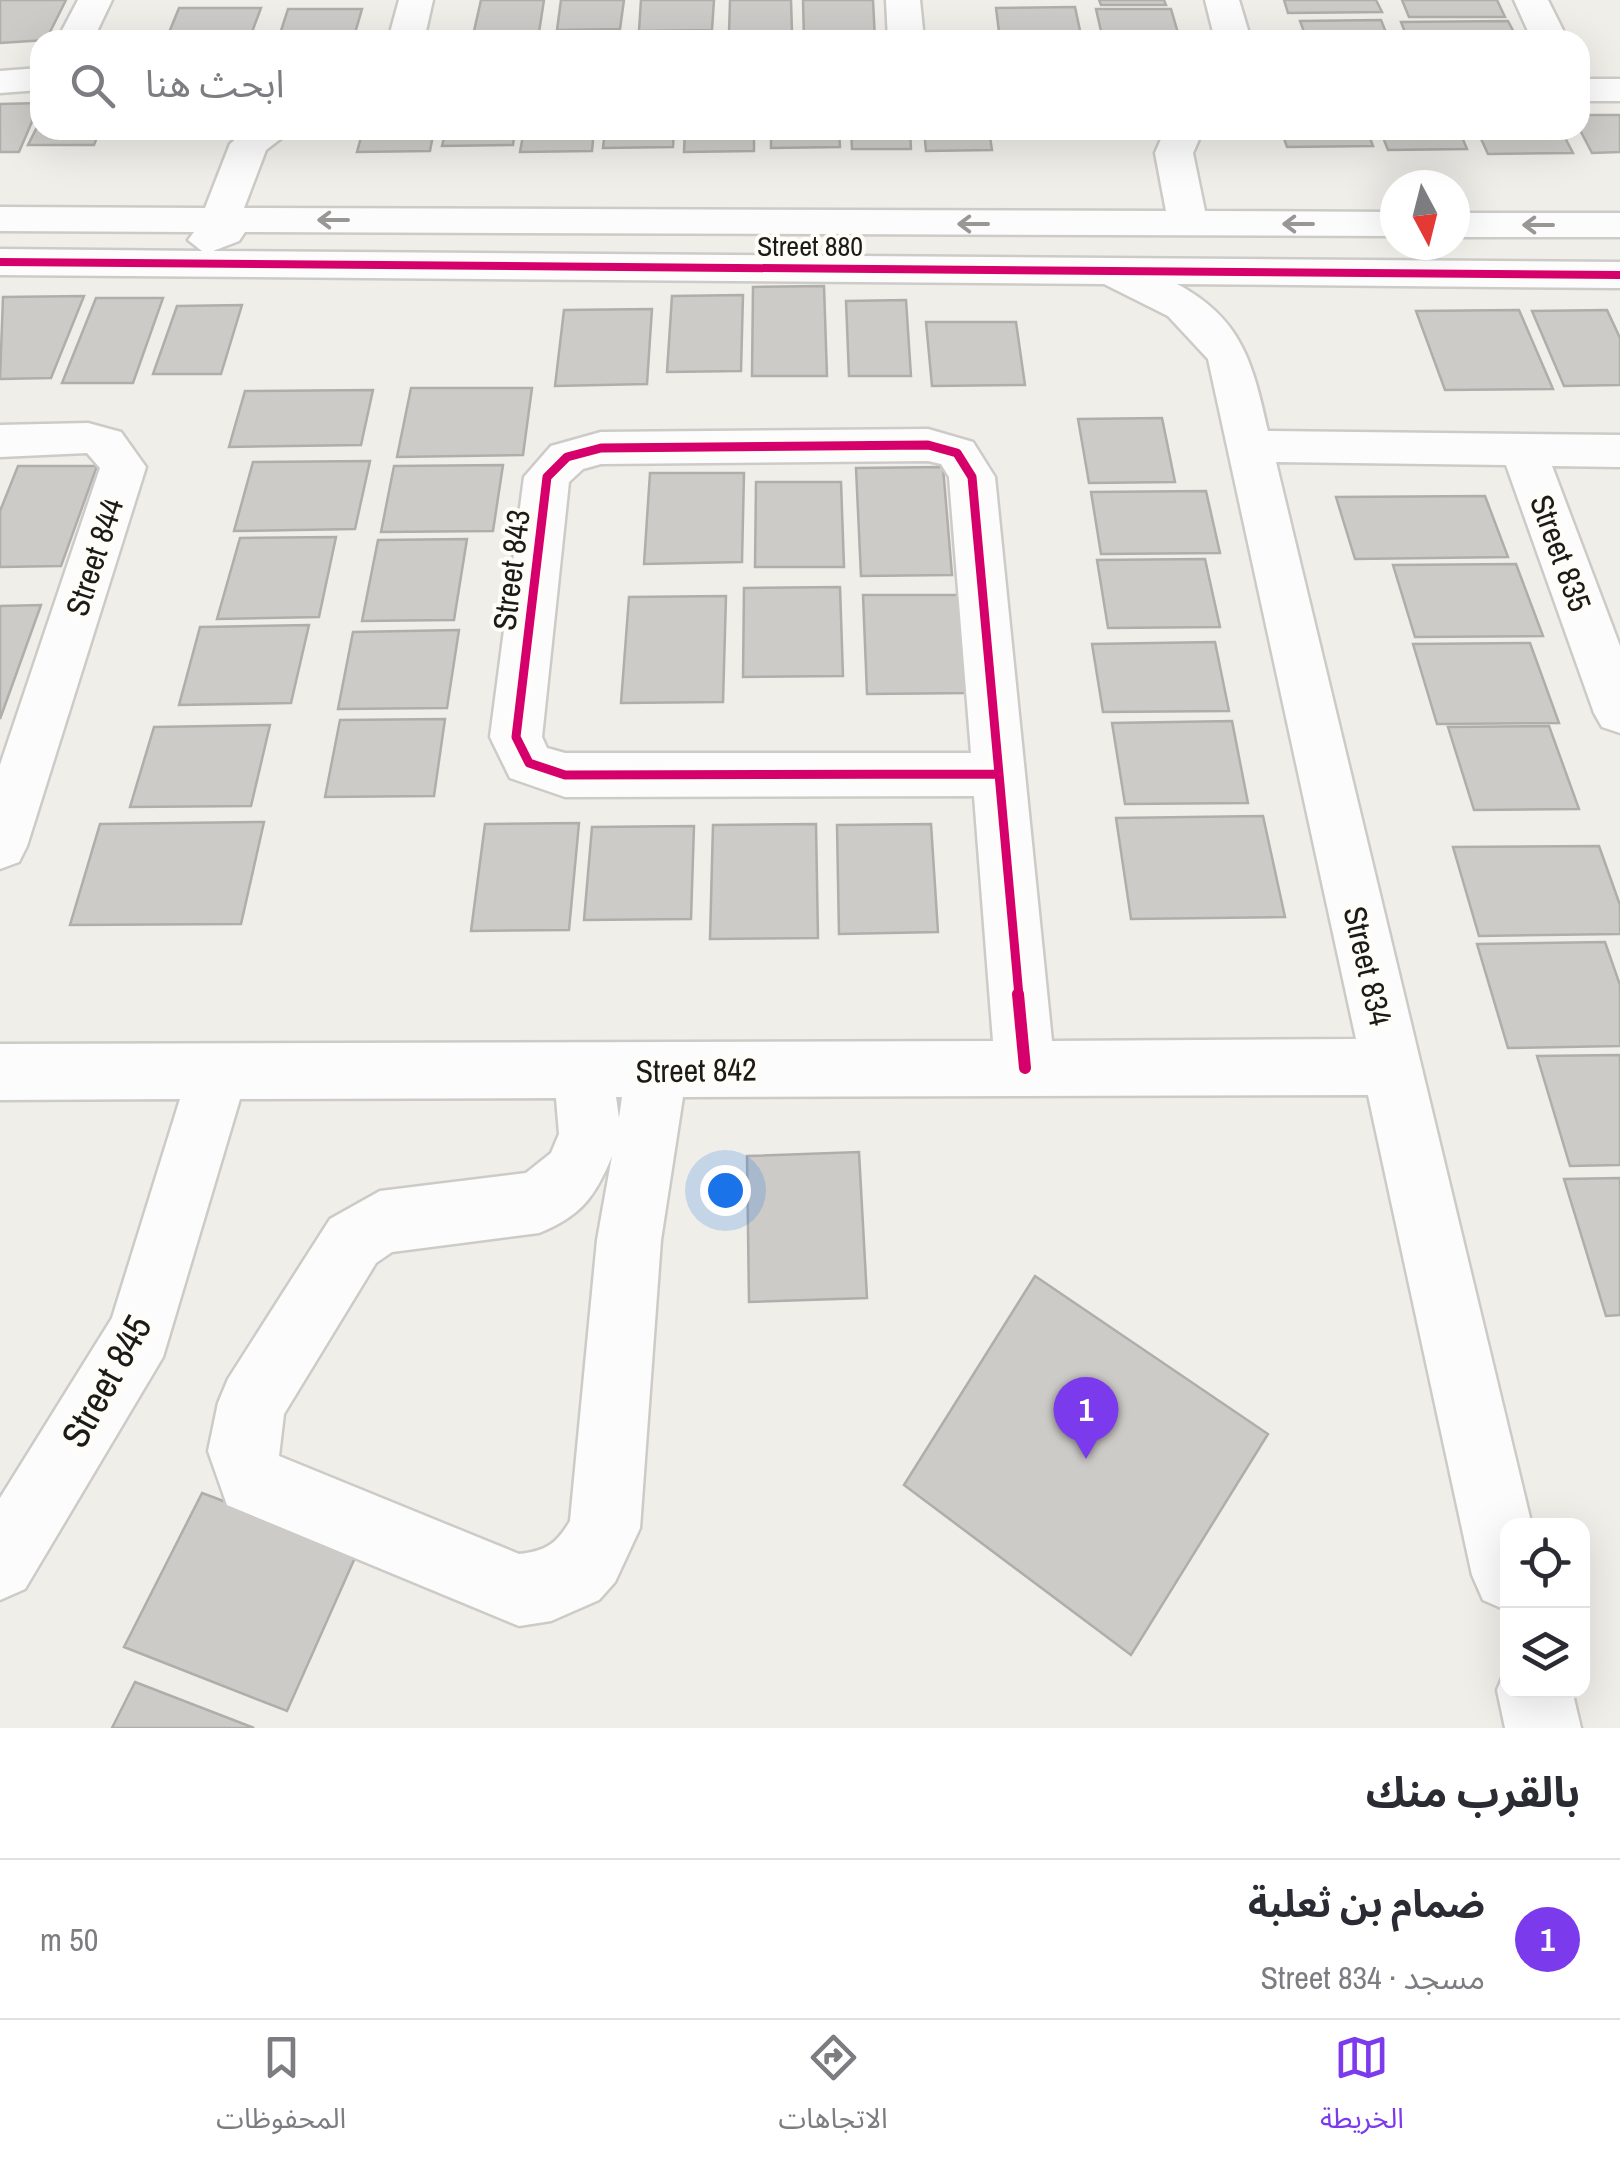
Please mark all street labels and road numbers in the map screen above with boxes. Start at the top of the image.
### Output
street label: Street 880 [757,227,863,265]
street label: Street 835 [1520,489,1602,617]
street label: Street 844 [55,493,133,621]
street label: Street 843 [482,507,540,633]
street label: Street 834 [1333,902,1403,1030]
street label: Street 842 [635,1047,757,1093]
street label: Street 845 [49,1306,163,1456]

